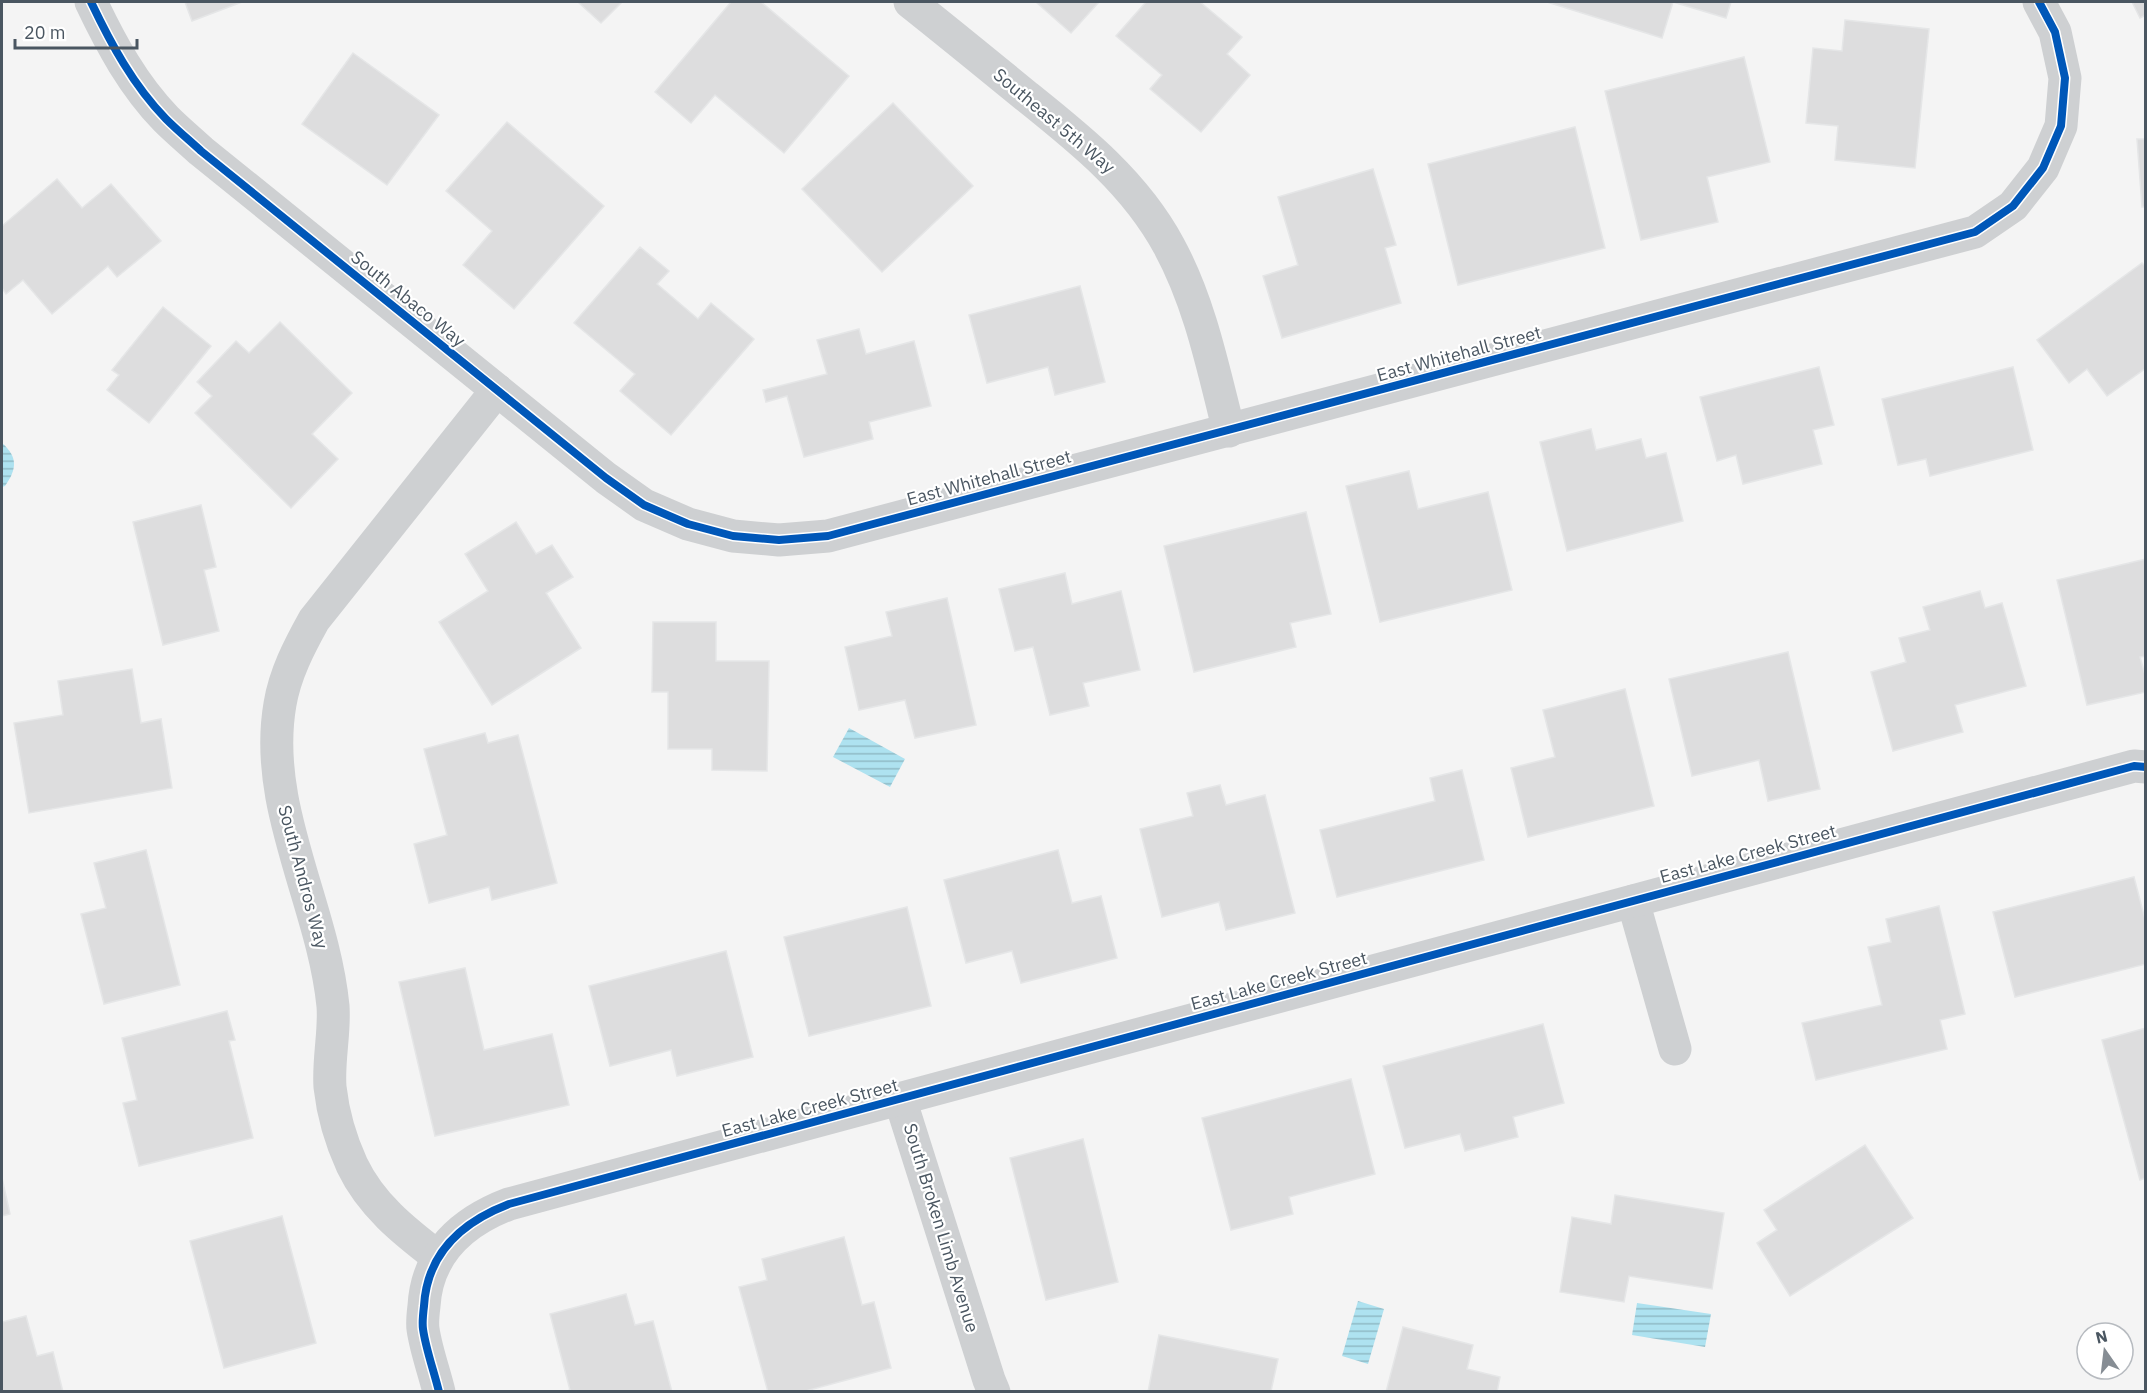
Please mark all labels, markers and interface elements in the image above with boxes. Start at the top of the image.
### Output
scale bar [15,12,136,50]
text: 20 m [24,21,66,44]
street label: Southeast 5th Way [989,63,1120,178]
street label: South Abaco Way [346,245,470,352]
street label: East Whitehall Street [1374,320,1544,387]
street label: East Whitehall Street [904,444,1074,511]
street label: South Andros Way [273,803,334,951]
street label: East Lake Creek Street [1657,819,1839,888]
street label: East Lake Creek Street [1188,946,1370,1015]
street label: East Lake Creek Street [719,1073,901,1142]
street label: South Broken Limb Avenue [899,1121,984,1335]
north arrow [2075,1321,2135,1381]
text: N [2093,1325,2109,1348]

